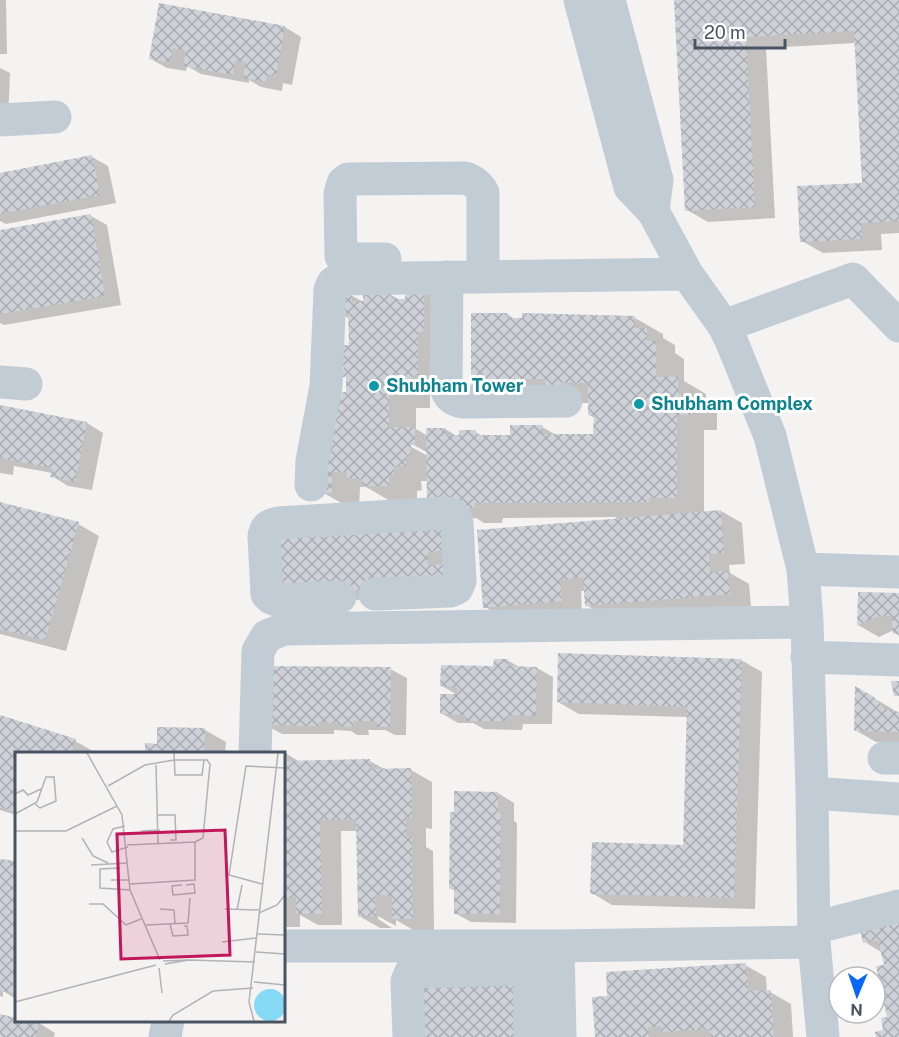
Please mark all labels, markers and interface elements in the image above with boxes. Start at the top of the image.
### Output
scale bar [695,12,785,50]
text: 20 m [704,22,746,43]
place label: Shubham Tower [386,375,524,396]
marker: Shubham Tower [367,379,381,393]
place label: Shubham Complex [651,393,813,414]
marker: Shubham Complex [632,397,646,411]
inset map [15,752,285,1022]
north arrow [827,965,887,1025]
text: N [850,1000,863,1019]

